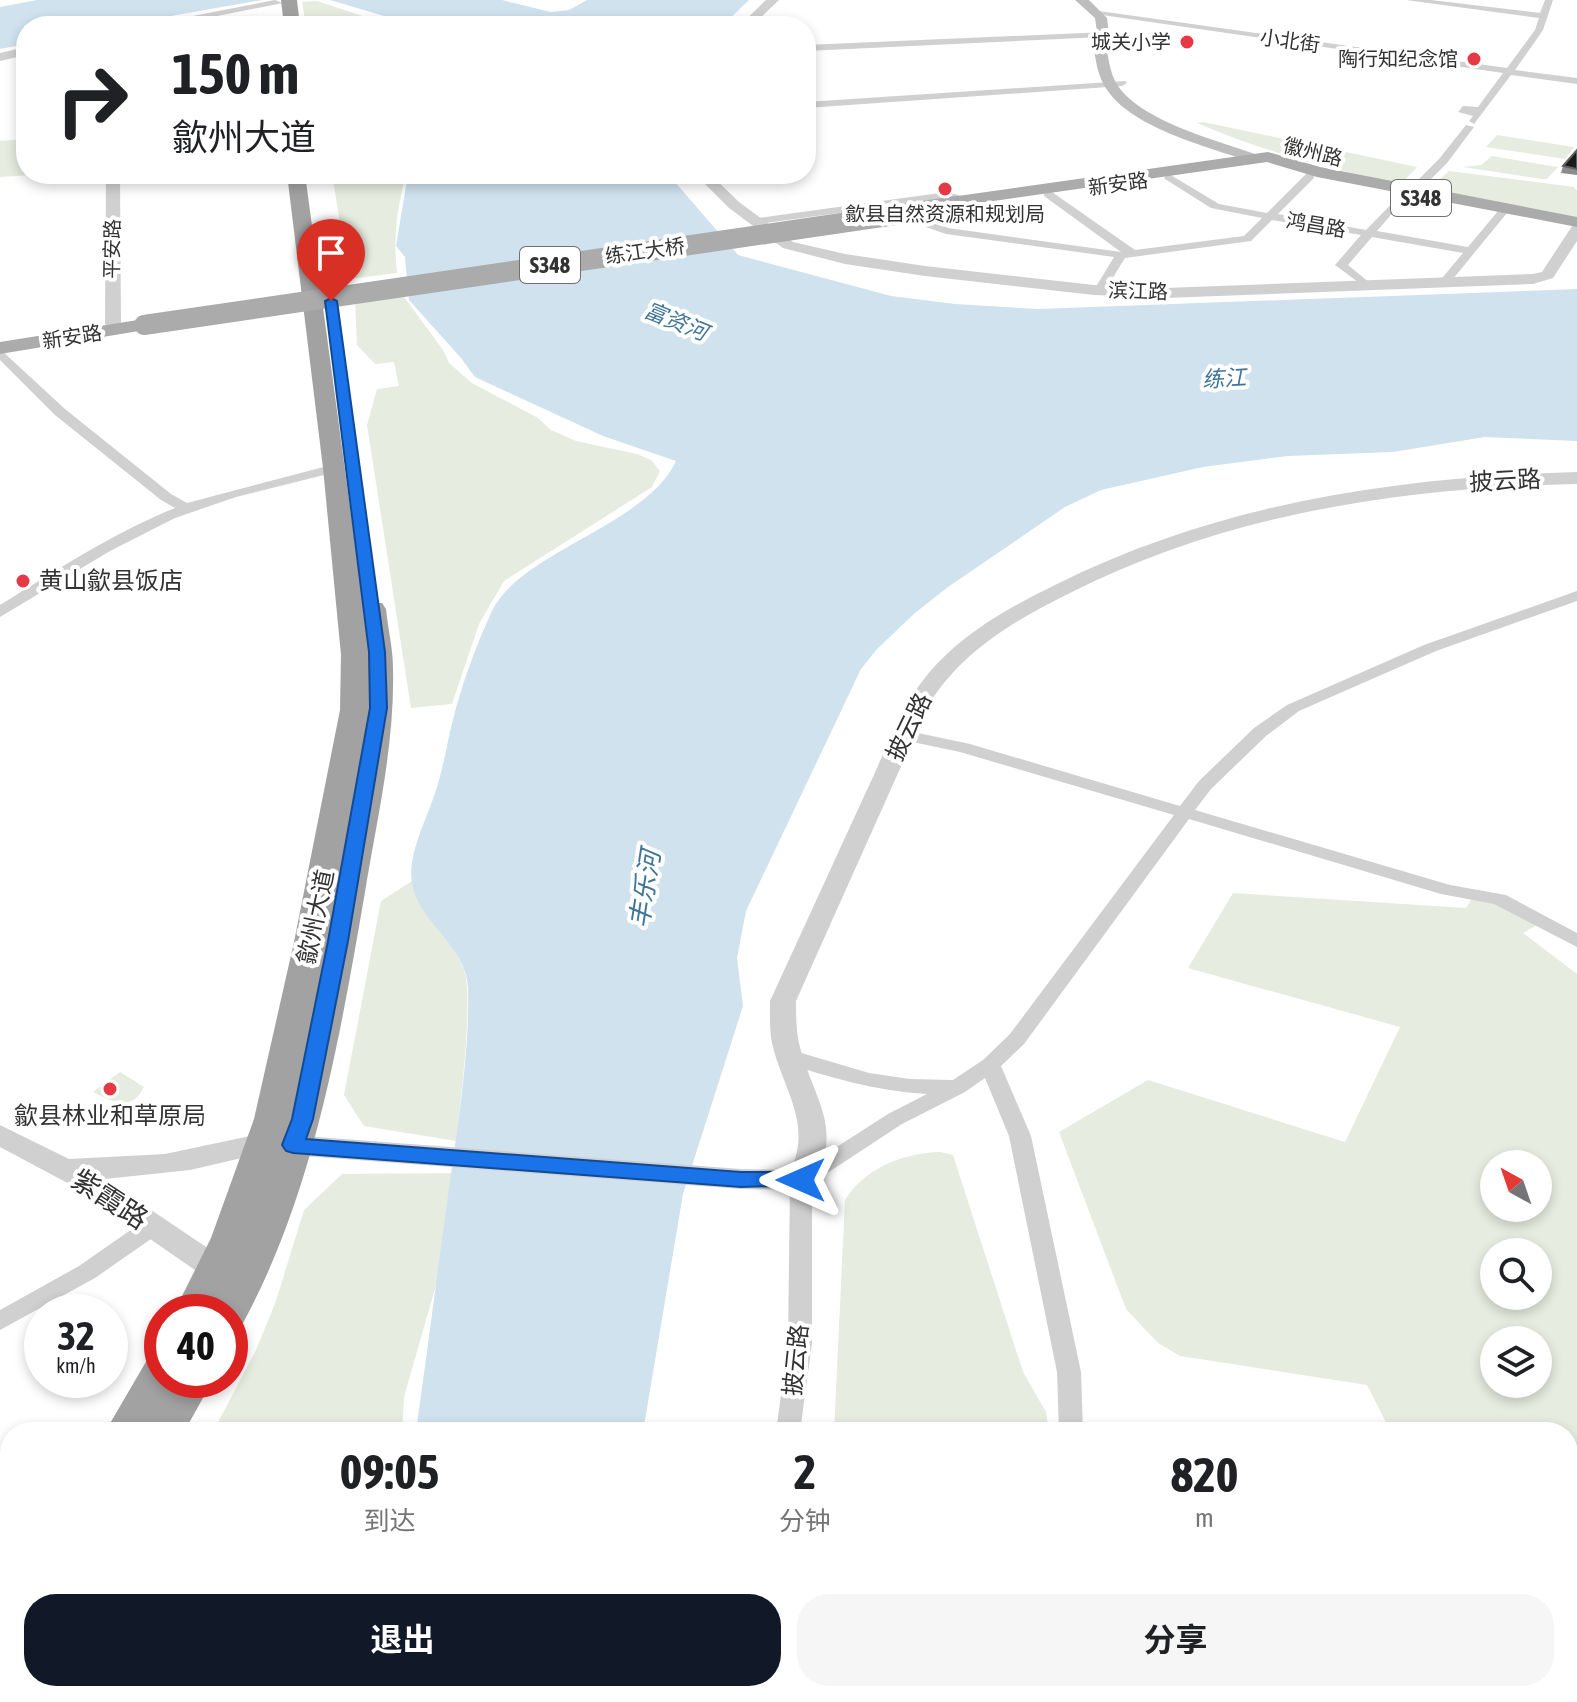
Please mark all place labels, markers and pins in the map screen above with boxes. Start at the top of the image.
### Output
place label: 城关小学 [1091,30,1171,53]
marker: 城关小学 [1178,33,1196,51]
place label: 陶行知纪念馆 [1338,47,1458,70]
marker: 陶行知纪念馆 [1465,50,1483,68]
marker: 歙县自然资源和规划局 [936,180,954,198]
place label: 歙县自然资源和规划局 [845,202,1045,225]
pin [297,219,365,301]
place label: 黄山歙县饭店 [39,567,183,594]
marker: 黄山歙县饭店 [14,572,32,590]
marker: 歙县林业和草原局 [101,1080,119,1098]
place label: 歙县林业和草原局 [14,1102,206,1129]

